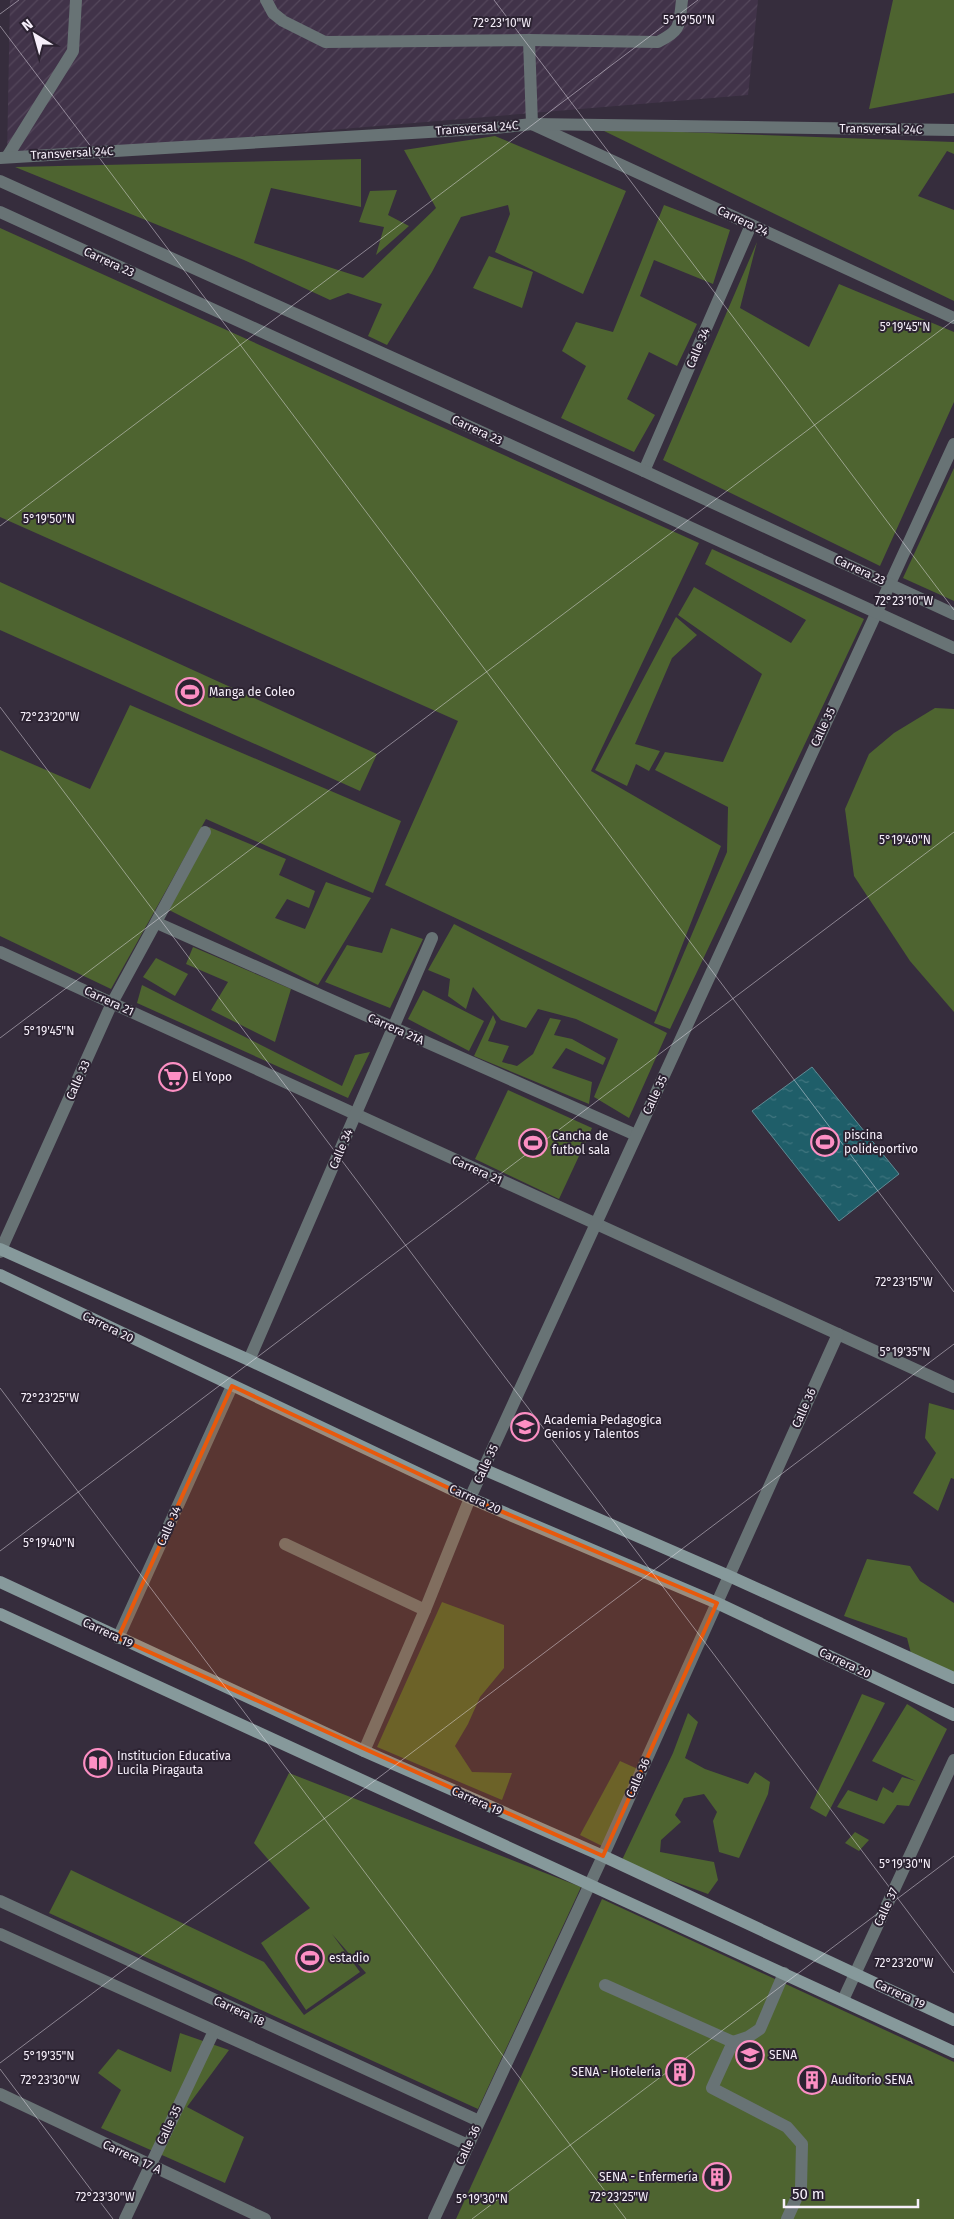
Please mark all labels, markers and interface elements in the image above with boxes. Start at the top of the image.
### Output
north arrow [10,10,60,60]
text: 5°19'50"N [663,13,715,27]
text: N [19,15,36,35]
text: 72°23'10"W [473,16,531,30]
street label: Transversal 24C [435,118,519,138]
street label: Transversal 24C [839,121,923,137]
street label: Transversal 24C [30,144,114,162]
street label: Carrera 24 [715,203,771,239]
street label: Carrera 23 [81,244,137,280]
text: 5°19'45"N [880,320,930,334]
street label: Calle 34 [683,325,713,370]
street label: Carrera 23 [449,412,505,448]
text: 5°19'50"N [23,512,75,526]
street label: Carrera 23 [832,552,888,588]
text: 72°23'10"W [875,594,933,608]
sports icon: Manga de Coleo [175,677,205,707]
place label: Manga de Coleo [209,685,295,699]
street label: Calle 35 [808,705,838,749]
text: 72°23'20"W [20,710,80,724]
text: 5°19'40"N [879,833,931,847]
street label: Carrera 21 [82,983,136,1019]
street label: Carrera 21A [366,1010,426,1048]
text: 5°19'45"N [24,1024,74,1038]
street label: Calle 33 [63,1058,93,1102]
supermarket icon: El Yopo [158,1062,188,1092]
place label: El Yopo [192,1070,232,1084]
street label: Calle 35 [640,1073,670,1117]
street label: Calle 34 [326,1126,356,1171]
sports icon: piscina polideportivo [810,1127,840,1157]
sports icon: Cancha de futbol sala [518,1128,548,1158]
place label: piscina polideportivo [844,1128,918,1156]
place label: Cancha de futbol sala [552,1129,610,1157]
street label: Carrera 21 [450,1153,504,1187]
text: 72°23'15"W [875,1275,933,1289]
street label: Carrera 20 [80,1309,136,1346]
text: 5°19'35"N [880,1345,930,1359]
street label: Calle 36 [789,1386,819,1430]
text: 72°23'25"W [21,1391,79,1405]
school or university icon: Academia Pedagogica Genios y Talentos [510,1412,540,1442]
place label: Academia Pedagogica Genios y Talentos [544,1413,662,1441]
street label: Calle 35 [471,1442,501,1486]
street label: Carrera 20 [447,1481,503,1517]
street label: Calle 34 [154,1503,184,1548]
text: 5°19'40"N [23,1536,75,1550]
street label: Carrera 19 [81,1615,135,1651]
street label: Carrera 20 [817,1645,873,1681]
library icon: Institucion Educativa Lucila Piragauta [83,1748,113,1778]
place label: Institucion Educativa Lucila Piragauta [117,1749,231,1777]
street label: Calle 36 [623,1756,653,1800]
street label: Carrera 19 [449,1784,505,1818]
text: 5°19'30"N [879,1857,931,1871]
street label: Calle 37 [871,1885,901,1929]
sports icon: estadio [295,1943,325,1973]
place label: estadio [329,1951,370,1965]
text: 72°23'20"W [874,1956,934,1970]
street label: Carrera 19 [873,1976,927,2012]
street label: Carrera 18 [211,1993,267,2029]
school or university icon: SENA [735,2040,765,2070]
place label: SENA [769,2048,797,2062]
text: 5°19'35"N [24,2049,74,2063]
building icon: SENA - Hotelería [665,2057,695,2087]
place label: SENA - Hotelería [571,2065,661,2079]
building icon: Auditorio SENA [797,2065,827,2095]
text: 72°23'30"W [20,2073,80,2087]
place label: Auditorio SENA [831,2073,913,2087]
street label: Calle 35 [154,2103,184,2147]
street label: Calle 36 [453,2123,483,2167]
street label: Carrera 17 A [100,2137,164,2177]
building icon: SENA - Enfermería [702,2162,732,2192]
place label: SENA - Enfermería [599,2170,698,2184]
scale bar [784,2176,918,2208]
text: 50 m [792,2185,825,2203]
text: 72°23'30"W [75,2190,135,2204]
text: 72°23'25"W [590,2190,648,2204]
text: 5°19'30"N [456,2192,508,2206]

